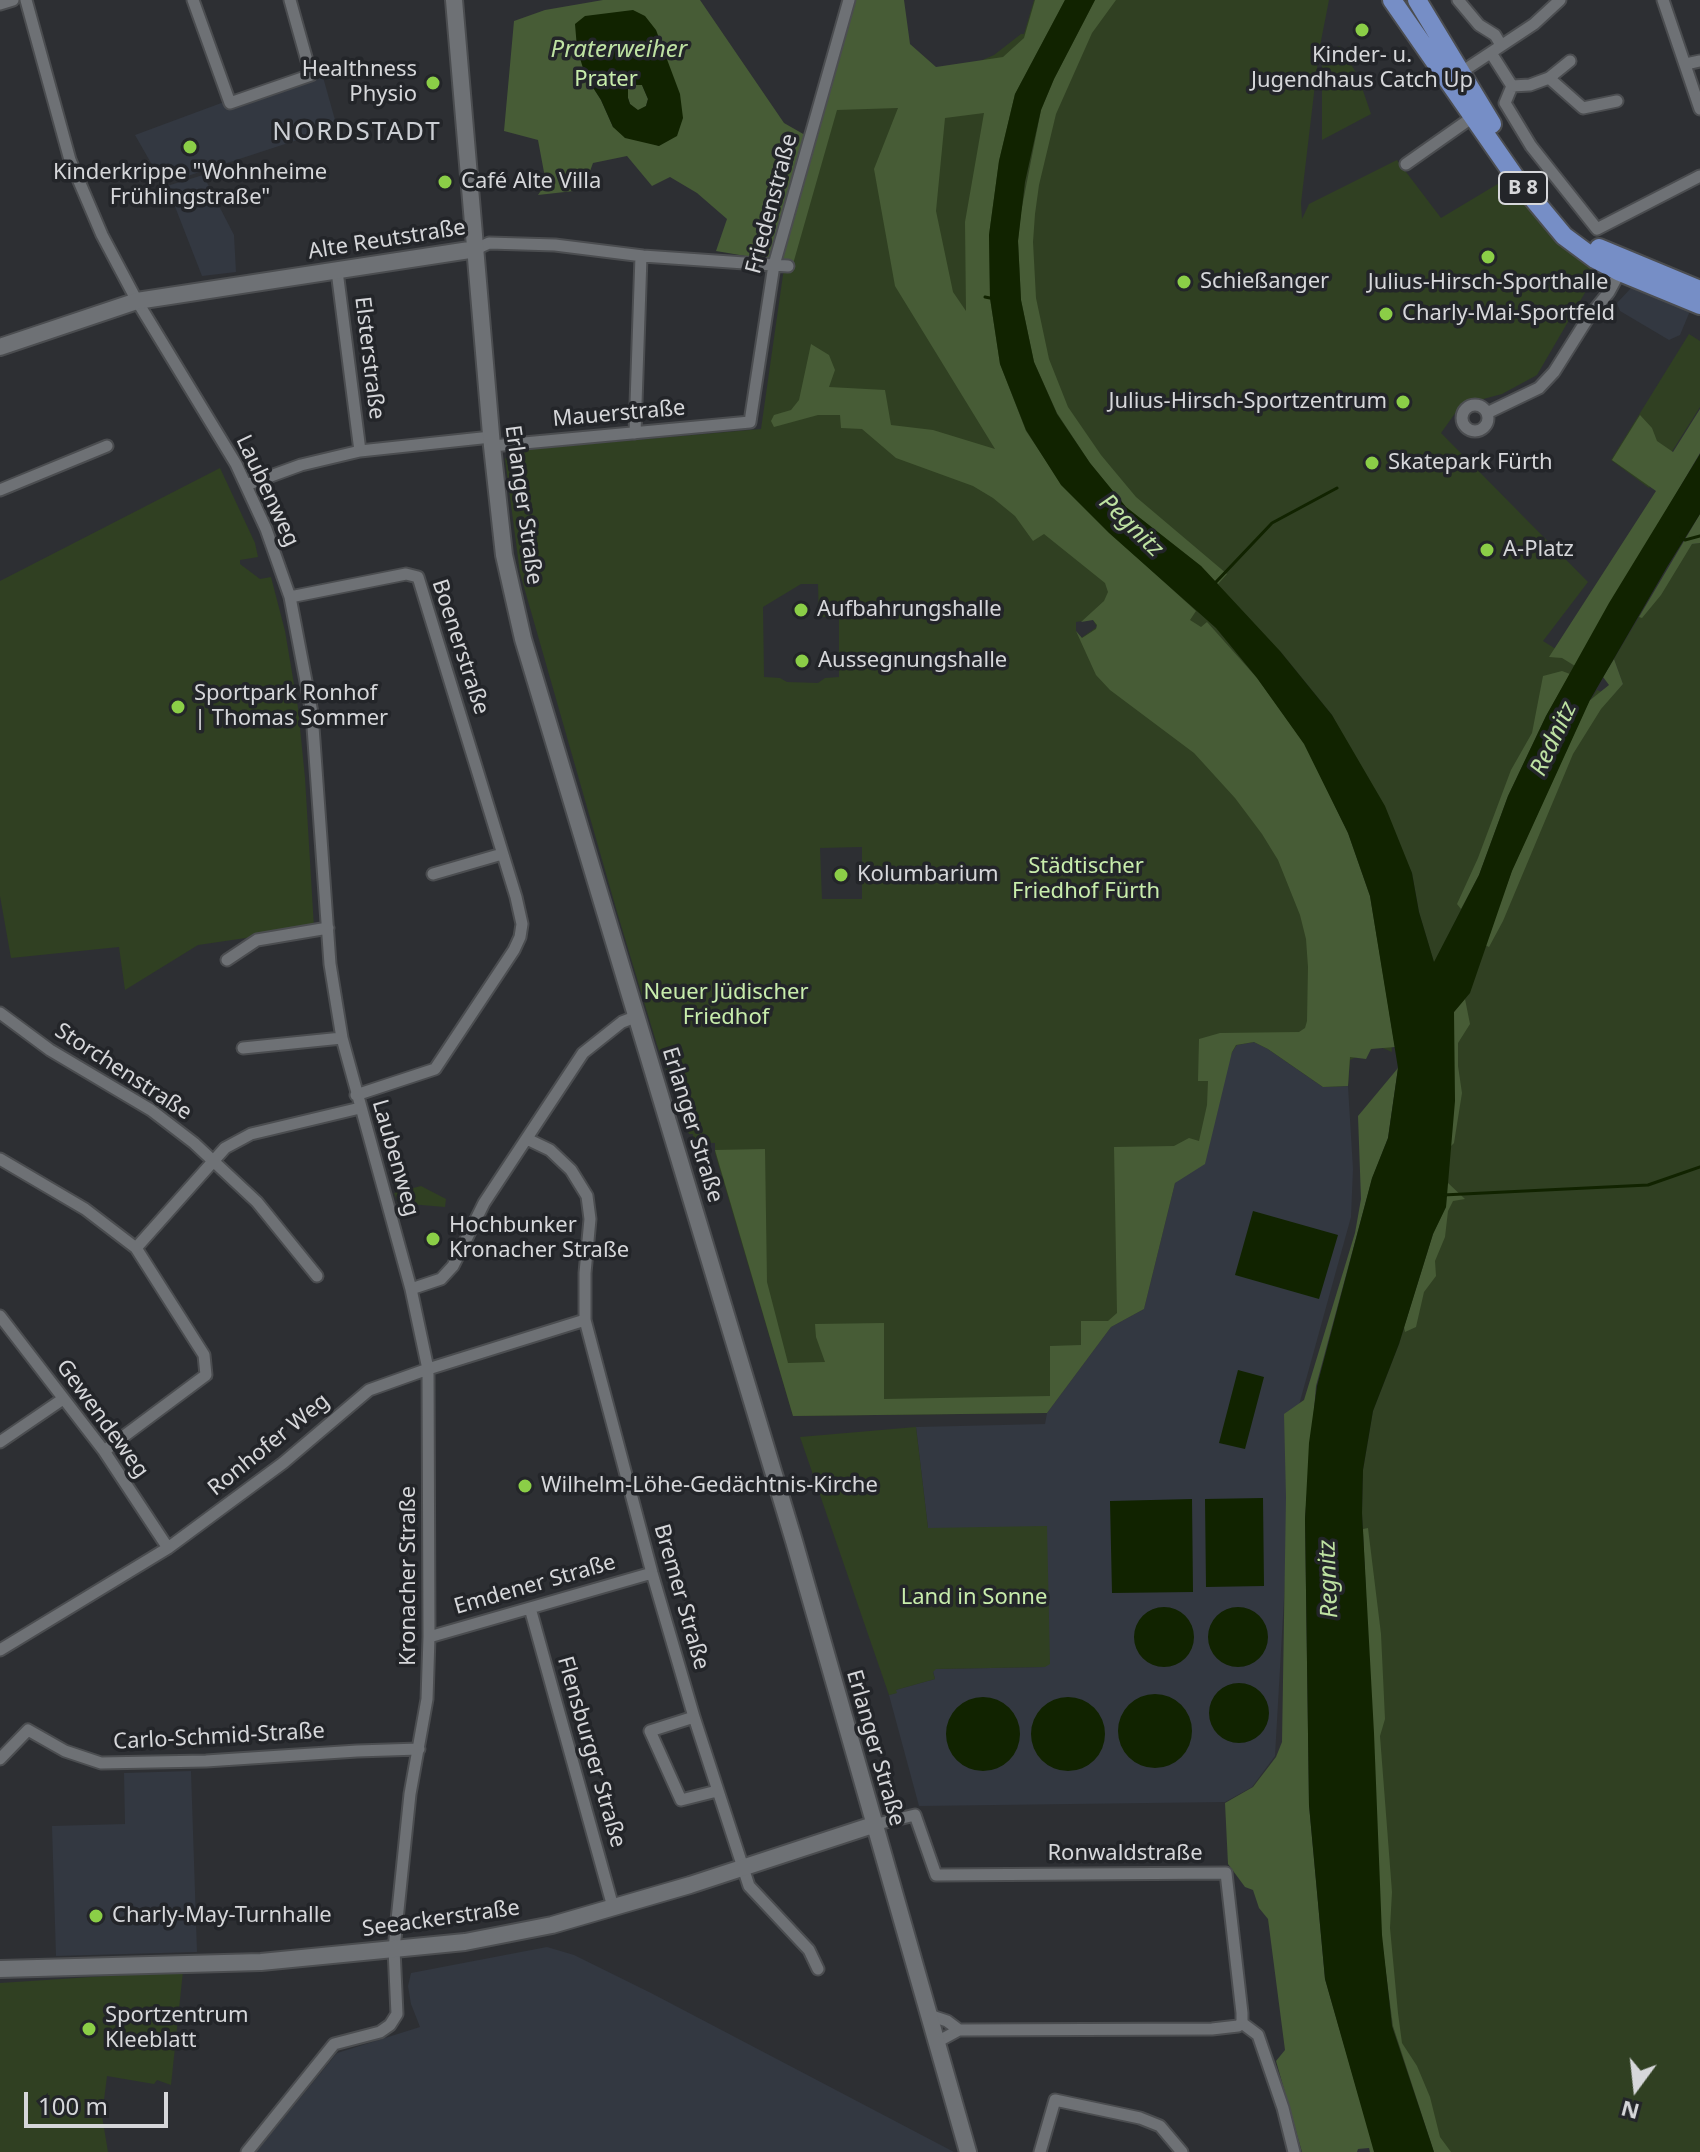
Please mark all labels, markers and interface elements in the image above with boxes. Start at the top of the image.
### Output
marker: Kinder- u. Jugendhaus Catch Up [1353,21,1371,39]
water label: Praterweiher [551,36,687,64]
place label: Kinder- u. Jugendhaus Catch Up [1251,43,1473,94]
place label: Healthness Physio [302,57,417,108]
park label: Prater [574,67,638,93]
marker: Healthness Physio [424,74,442,92]
district label: NORDSTADT [272,117,442,149]
street label: Friedenstraße [741,131,803,277]
marker: Kinderkrippe "Wohnheime Frühlingstraße" [181,138,199,156]
place label: Kinderkrippe "Wohnheime Frühlingstraße" [53,160,327,212]
place label: Café Alte Villa [461,169,601,195]
road number: B 8 [1499,172,1547,204]
marker: Café Alte Villa [436,173,454,191]
street label: Alte Reutstraße [306,215,468,265]
marker: Julius-Hirsch-Sporthalle [1479,248,1497,266]
place label: Schießanger [1200,269,1329,295]
place label: Julius-Hirsch-Sporthalle [1368,270,1608,296]
marker: Schießanger [1175,273,1193,291]
street label: Elsterstraße [348,295,390,421]
place label: Charly-Mai-Sportfeld [1402,301,1615,327]
marker: Charly-Mai-Sportfeld [1377,305,1395,323]
place label: Julius-Hirsch-Sportzentrum [1109,389,1387,415]
marker: Julius-Hirsch-Sportzentrum [1394,393,1412,411]
street label: Mauerstraße [552,395,686,433]
street label: Erlanger Straße [499,423,547,587]
street label: Laubenweg [230,431,304,551]
place label: Skatepark Fürth [1388,450,1553,476]
marker: Skatepark Fürth [1363,454,1381,472]
water label: Pegnitz [1093,488,1169,564]
place label: A-Platz [1503,537,1574,563]
marker: A-Platz [1478,541,1496,559]
street label: Boenerstraße [426,576,494,718]
place label: Aufbahrungshalle [817,597,1002,623]
marker: Aufbahrungshalle [792,601,810,619]
place label: Aussegnungshalle [818,648,1007,674]
marker: Aussegnungshalle [793,652,811,670]
place label: Sportpark Ronhof | Thomas Sommer [194,681,388,732]
water label: Rednitz [1524,697,1584,781]
marker: Sportpark Ronhof | Thomas Sommer [169,698,187,716]
park label: Städtischer Friedhof Fürth [1012,854,1160,906]
place label: Kolumbarium [857,862,999,888]
marker: Kolumbarium [832,866,850,884]
park label: Neuer Jüdischer Friedhof [644,980,808,1032]
street label: Storchenstraße [50,1018,196,1126]
street label: Erlanger Straße [656,1044,728,1206]
street label: Laubenweg [366,1097,424,1219]
place label: Hochbunker Kronacher Straße [449,1213,629,1264]
marker: Hochbunker Kronacher Straße [424,1230,442,1248]
street label: Gewendeweg [50,1355,154,1483]
street label: Ronhofer Weg [203,1388,335,1502]
place label: Wilhelm-Löhe-Gedächtnis-Kirche [541,1473,878,1499]
marker: Wilhelm-Löhe-Gedächtnis-Kirche [516,1477,534,1495]
street label: Kronacher Straße [396,1486,422,1666]
street label: Bremer Straße [648,1521,714,1673]
water label: Regnitz [1313,1539,1345,1619]
street label: Emdener Straße [451,1549,619,1621]
park label: Land in Sonne [901,1585,1047,1611]
street label: Flensburger Straße [551,1653,631,1851]
street label: Erlanger Straße [840,1667,910,1829]
street label: Carlo-Schmid-Straße [113,1718,325,1756]
street label: Ronwaldstraße [1047,1841,1203,1867]
street label: Seeackerstraße [361,1895,521,1943]
place label: Charly-May-Turnhalle [112,1903,332,1929]
marker: Charly-May-Turnhalle [87,1907,105,1925]
place label: Sportzentrum Kleeblatt [105,2003,248,2054]
marker: Sportzentrum Kleeblatt [80,2020,98,2038]
north arrow [1596,2048,1676,2128]
scale bar [28,2076,172,2126]
text: 100 m [38,2089,108,2122]
text: N [1617,2094,1642,2128]

